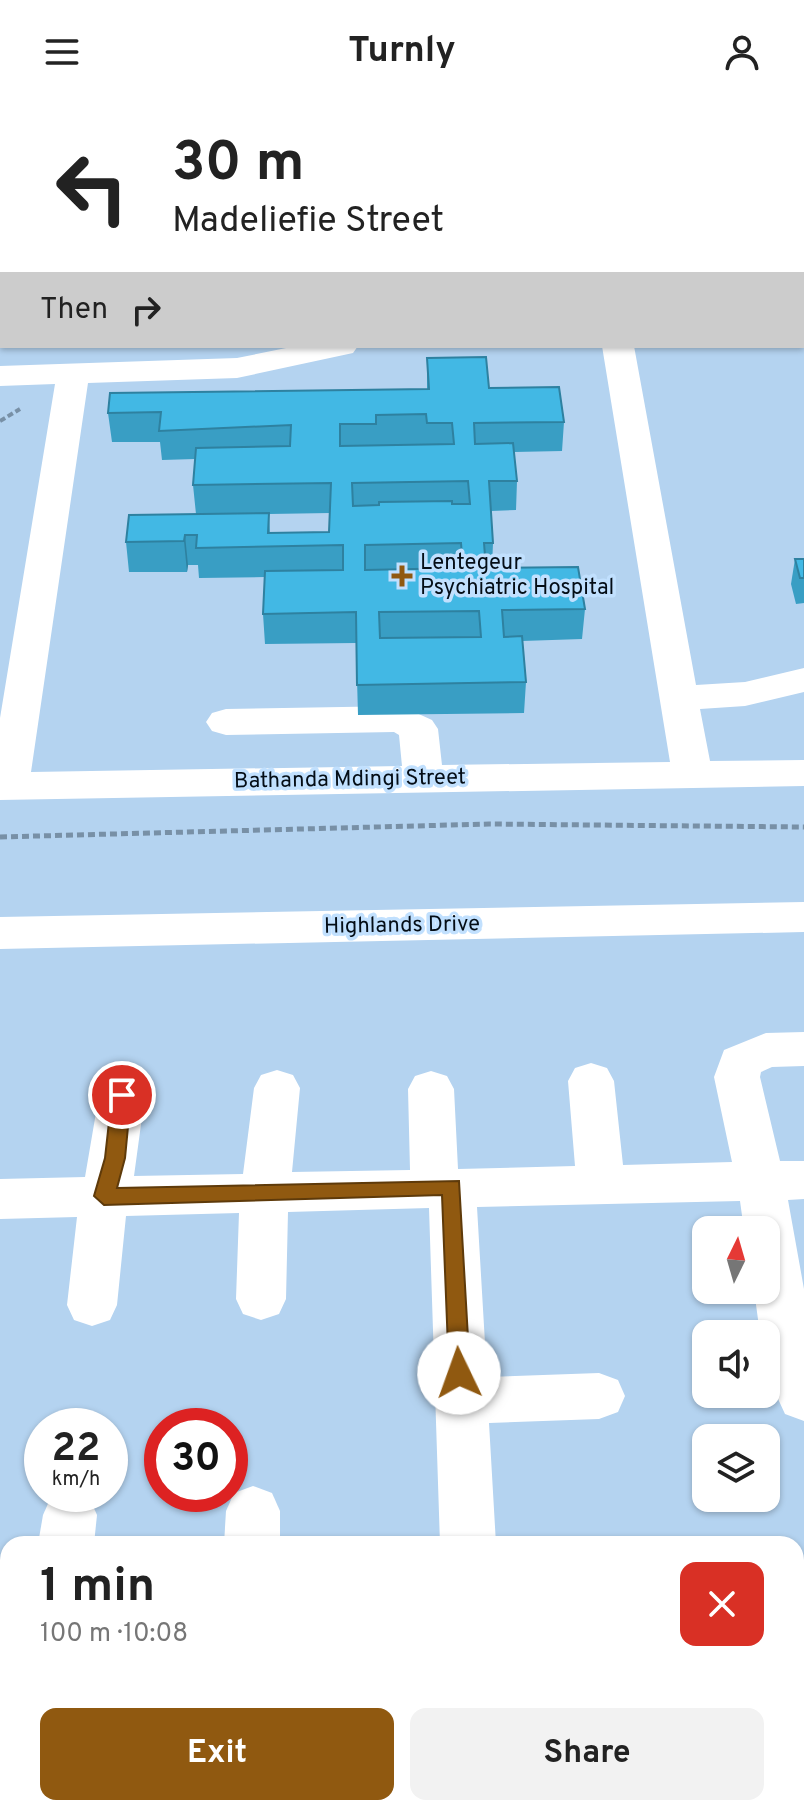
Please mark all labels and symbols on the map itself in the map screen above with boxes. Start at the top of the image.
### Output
place label: Lentegeur Psychiatric Hospital [420,550,614,602]
marker: Lentegeur Psychiatric Hospital [391,565,413,587]
street label: Bathanda Mdingi Street [234,764,466,796]
street label: Highlands Drive [324,911,480,941]
pin [88,1061,156,1129]
north arrow [692,1216,780,1304]
position arrow [417,1331,501,1415]
speed limit sign: 30 [144,1408,248,1512]

